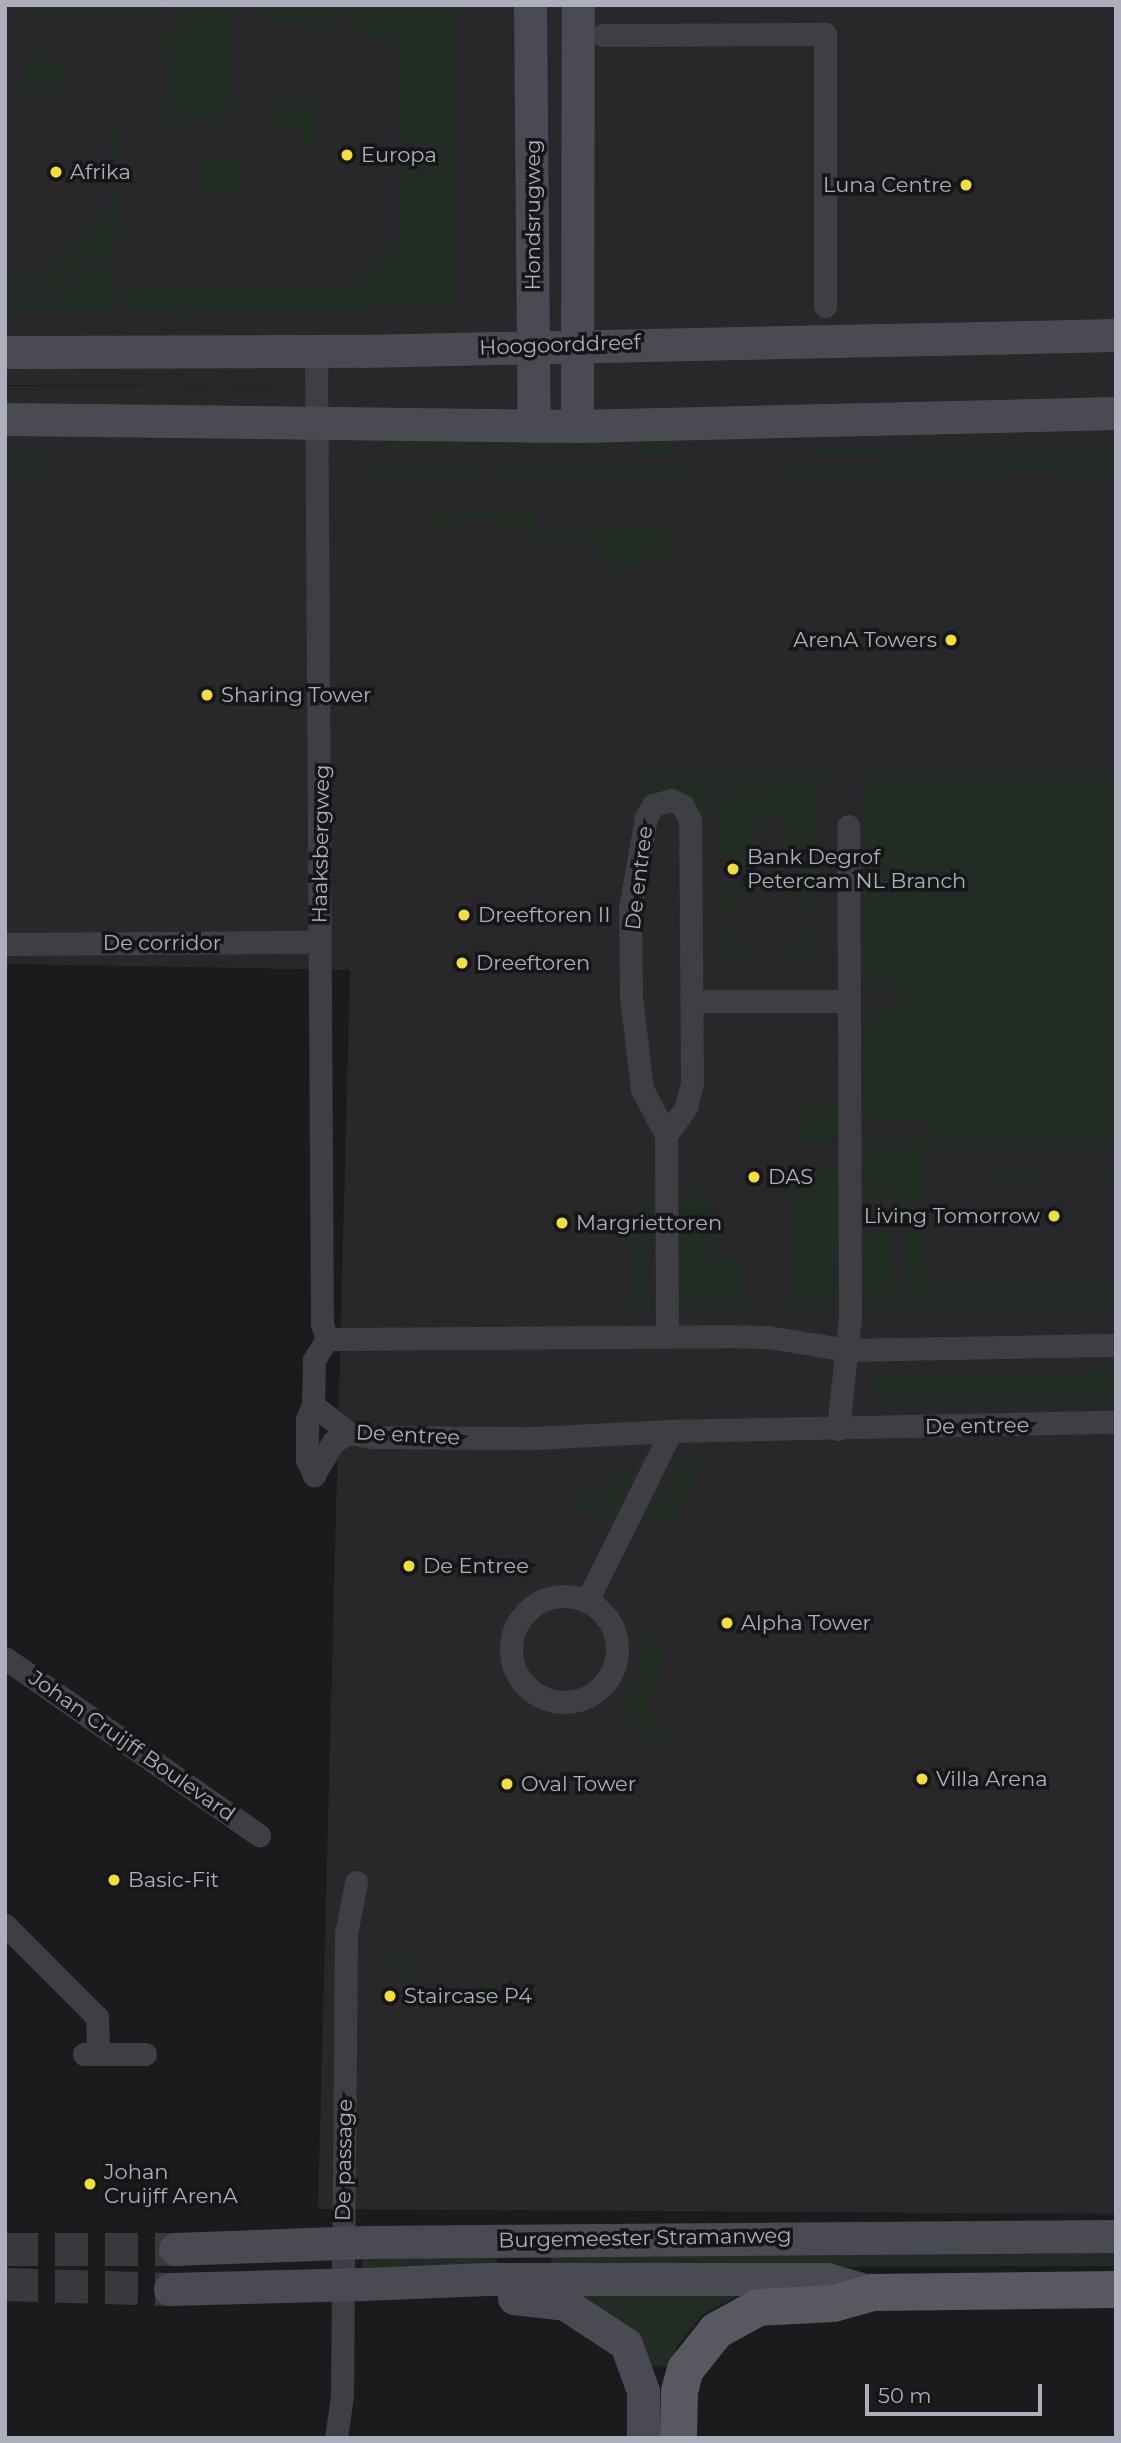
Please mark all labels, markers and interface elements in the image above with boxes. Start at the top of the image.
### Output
street label: Hondsrugweg [520,139,546,291]
place label: Europa [361,142,437,168]
marker: Europa [339,147,355,163]
place label: Afrika [70,159,131,185]
marker: Afrika [48,164,64,180]
place label: Luna Centre [823,172,952,198]
marker: Luna Centre [958,177,974,193]
street label: Hoogoorddreef [479,330,641,360]
place label: ArenA Towers [793,627,937,653]
marker: ArenA Towers [943,632,959,648]
place label: Sharing Tower [221,682,371,708]
marker: Sharing Tower [199,687,215,703]
street label: Haaksbergweg [307,764,335,924]
street label: De entree [620,825,658,931]
place label: Bank Degrof Petercam NL Branch [747,844,966,894]
marker: Bank Degrof Petercam NL Branch [725,861,741,877]
place label: Dreeftoren II [478,902,611,928]
marker: Dreeftoren II [456,907,472,923]
street label: De corridor [103,930,221,956]
place label: Dreeftoren [476,950,590,976]
marker: Dreeftoren [454,955,470,971]
place label: DAS [768,1164,813,1190]
marker: DAS [746,1169,762,1185]
place label: Living Tomorrow [864,1203,1040,1229]
marker: Living Tomorrow [1046,1208,1062,1224]
place label: Margriettoren [576,1210,722,1236]
marker: Margriettoren [554,1215,570,1231]
street label: De entree [925,1412,1029,1440]
street label: De entree [355,1420,461,1450]
place label: De Entree [423,1553,529,1579]
marker: De Entree [401,1558,417,1574]
place label: Alpha Tower [741,1610,871,1636]
marker: Alpha Tower [719,1615,735,1631]
street label: Johan Cruijff Boulevard [24,1665,240,1827]
place label: Villa Arena [936,1766,1048,1792]
place label: Oval Tower [521,1771,636,1797]
marker: Villa Arena [914,1771,930,1787]
marker: Oval Tower [499,1776,515,1792]
place label: Basic-Fit [128,1867,219,1893]
marker: Basic-Fit [106,1872,122,1888]
place label: Staircase P4 [404,1983,532,2009]
marker: Staircase P4 [382,1988,398,2004]
street label: De passage [330,2099,358,2221]
place label: Johan Cruijff ArenA [104,2159,238,2209]
marker: Johan Cruijff ArenA [82,2176,98,2192]
street label: Burgemeester Stramanweg [498,2223,792,2253]
scale bar [869,2370,1046,2414]
text: 50 m [878,2383,932,2408]

